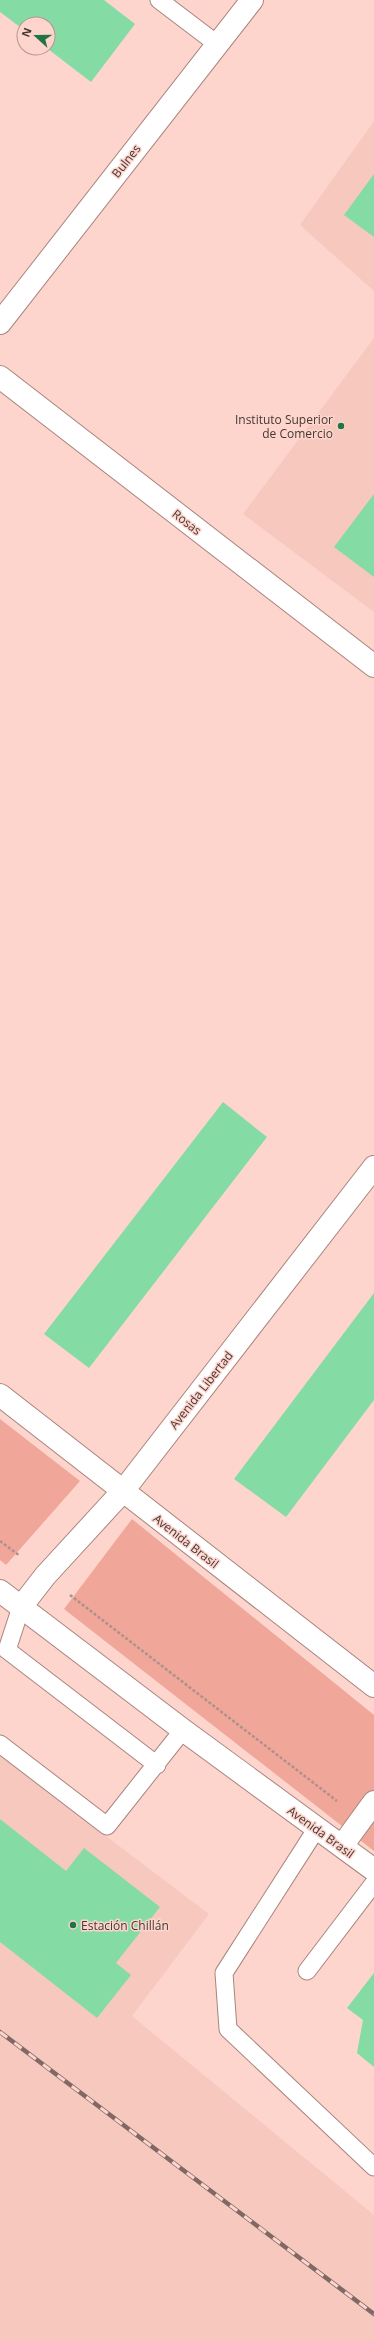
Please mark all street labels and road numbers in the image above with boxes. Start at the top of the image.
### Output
street label: Bulnes [108,141,145,181]
street label: Rosas [169,505,205,539]
street label: Avenida Libertad [165,1348,237,1432]
street label: Avenida Brasil [150,1510,222,1572]
street label: Avenida Brasil [284,1802,358,1862]

